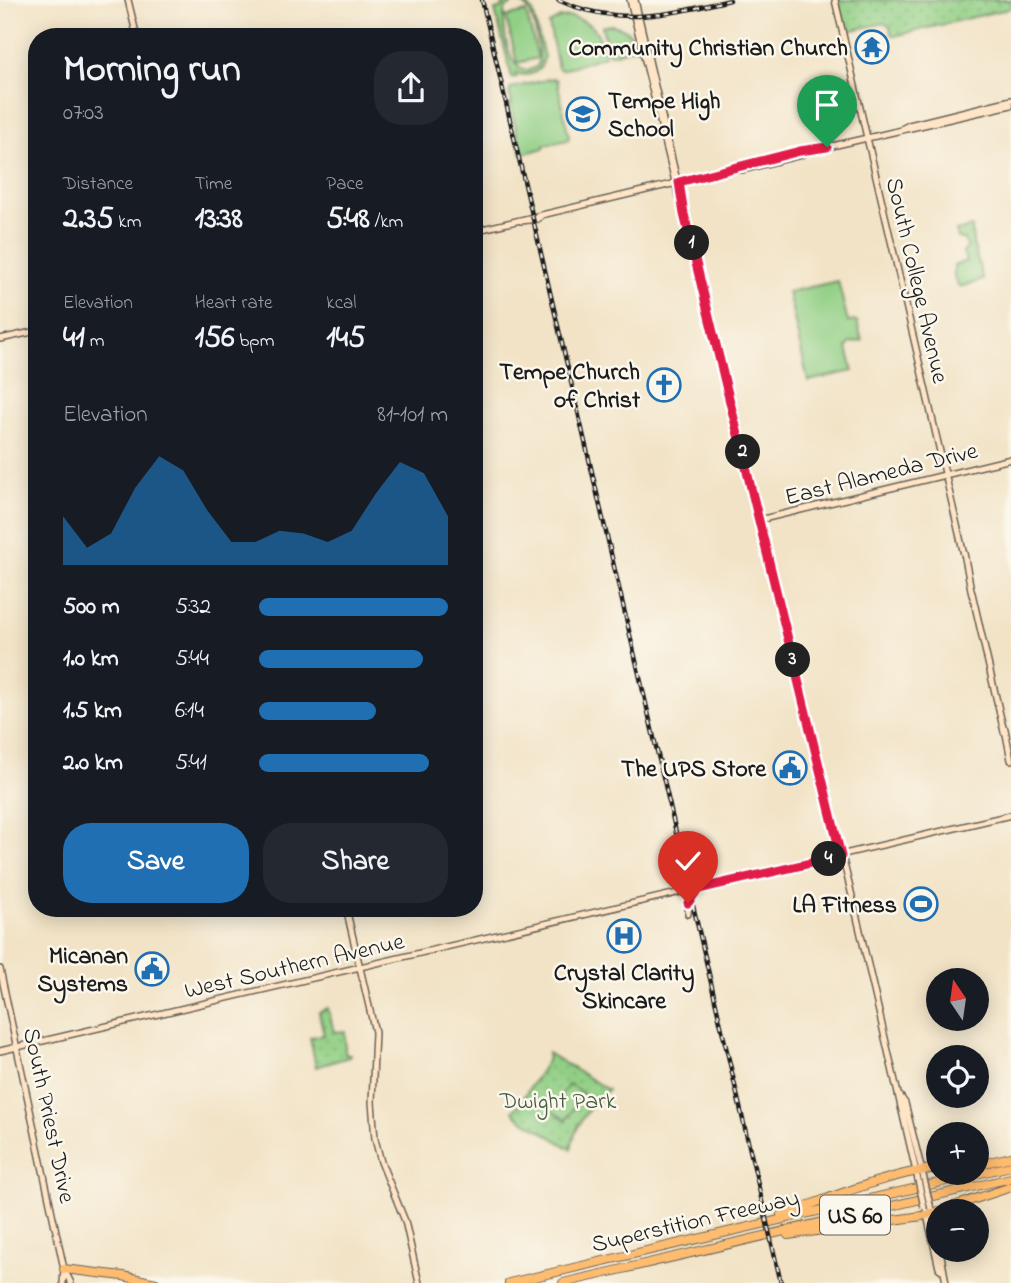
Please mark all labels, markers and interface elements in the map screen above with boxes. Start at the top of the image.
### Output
temple icon: Community Christian Church [853,28,891,66]
place label: Community Christian Church [568,32,848,68]
text: Morning run [63,43,241,99]
button: share [374,51,448,125]
pin [797,75,857,147]
place label: Tempe High School [608,85,720,148]
icon: arrive [808,86,846,124]
school or university icon: Tempe High School [564,95,602,133]
text: 07:03 [63,97,104,130]
text: Distance [63,171,133,198]
text: Time [195,171,232,198]
text: Pace [326,171,363,198]
street label: South College Avenue [875,174,956,387]
text: 2.35 [63,198,114,242]
text: 13:38 [195,198,243,242]
text: 5:48 [326,198,370,242]
text: km [114,209,141,236]
text: /km [370,209,403,236]
pin: 1 [674,226,710,260]
text: 1 [688,229,695,256]
text: Elevation [63,290,133,317]
text: Heart rate [195,290,273,317]
text: kcal [326,290,357,317]
text: 41 [63,317,85,361]
text: 156 [195,317,235,361]
text: 145 [326,317,365,361]
text: m [85,328,104,355]
text: bpm [235,328,274,355]
place label: Tempe Church of Christ [499,356,641,419]
church icon: Tempe Church of Christ [645,366,683,404]
text: Elevation [63,399,148,432]
text: 81–101 m [377,399,448,432]
pin: 2 [726,434,760,470]
street label: East Alameda Drive [782,434,982,516]
text: 2 [738,438,747,465]
text: 500 m [63,591,120,624]
text: 5:32 [175,591,211,624]
pin: 3 [776,642,810,678]
text: 1.0 km [63,643,119,676]
text: 5:44 [175,643,209,676]
text: 3 [789,646,796,673]
text: 1.5 km [63,695,122,728]
text: 6:14 [175,695,204,728]
text: 2.0 km [63,747,123,780]
text: 5:41 [175,747,207,780]
public building icon: The UPS Store [771,749,809,787]
place label: The UPS Store [621,753,767,788]
button: Save [63,823,249,903]
button: Share [263,823,448,903]
pin [658,831,718,903]
icon: check [669,842,707,880]
pin: 4 [812,842,846,876]
text: 4 [825,845,832,872]
sports icon: LA Fitness [902,885,940,923]
place label: LA Fitness [792,889,897,924]
hospital icon: Crystal Clarity Skincare [605,917,643,955]
street label: West Southern Avenue [181,925,408,1010]
place label: Micanan Systems [37,940,128,1004]
public building icon: Micanan Systems [133,950,171,988]
place label: Crystal Clarity Skincare [554,957,694,1020]
north arrow [926,968,989,1031]
map controls [926,968,989,1262]
street label: South Priest Drive [12,1025,83,1207]
button: locate [926,1045,989,1108]
park label: Dwight Park [499,1085,617,1120]
button: + [926,1122,989,1185]
street label: Superstition Freeway [588,1182,803,1264]
road number: US 60 [820,1196,890,1234]
button: − [926,1199,989,1262]

